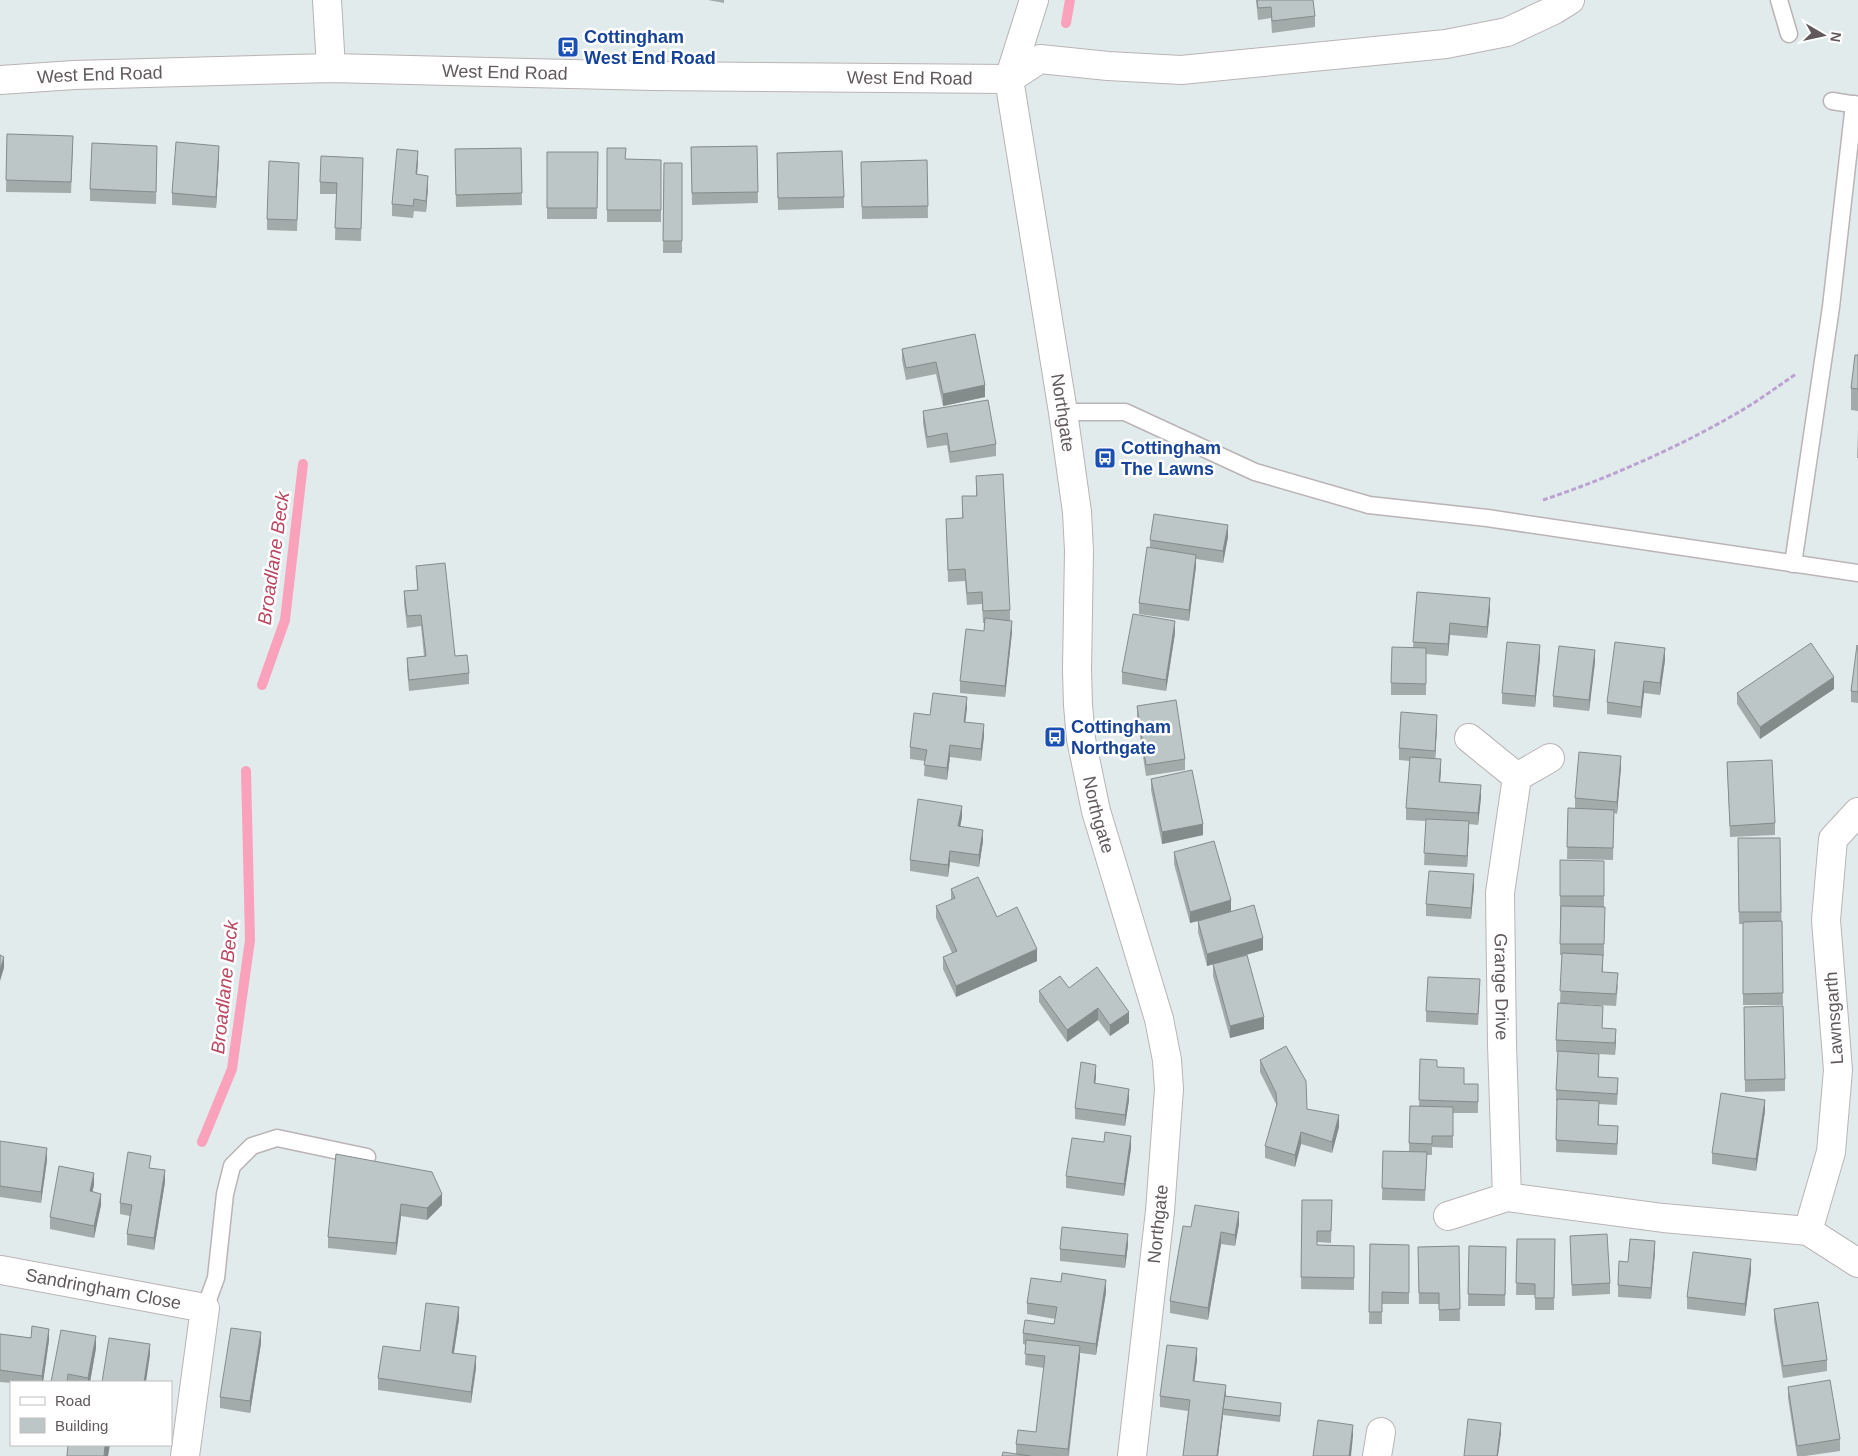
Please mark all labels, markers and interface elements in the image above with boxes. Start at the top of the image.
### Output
north arrow [1798,10,1848,60]
place label: Cottingham West End Road [584,27,716,68]
text: N [1827,31,1845,43]
bus stop icon: Cottingham West End Road [556,35,580,59]
street label: West End Road [442,61,568,84]
street label: West End Road [36,63,163,87]
street label: West End Road [847,68,973,89]
street label: Northgate [1047,372,1078,453]
place label: Cottingham The Lawns [1121,438,1221,479]
bus stop icon: Cottingham The Lawns [1093,446,1117,470]
water label: Broadlane Beck [254,489,293,626]
place label: Cottingham Northgate [1071,717,1171,758]
bus stop icon: Cottingham Northgate [1043,725,1067,749]
street label: Northgate [1079,774,1118,856]
water label: Broadlane Beck [207,918,242,1055]
street label: Grange Drive [1491,933,1512,1040]
street label: Lawnsgarth [1821,971,1847,1065]
street label: Northgate [1144,1184,1172,1264]
street label: Sandringham Close [24,1265,183,1313]
legend [10,1381,172,1446]
text: Road [55,1392,91,1409]
text: Building [55,1417,108,1434]

